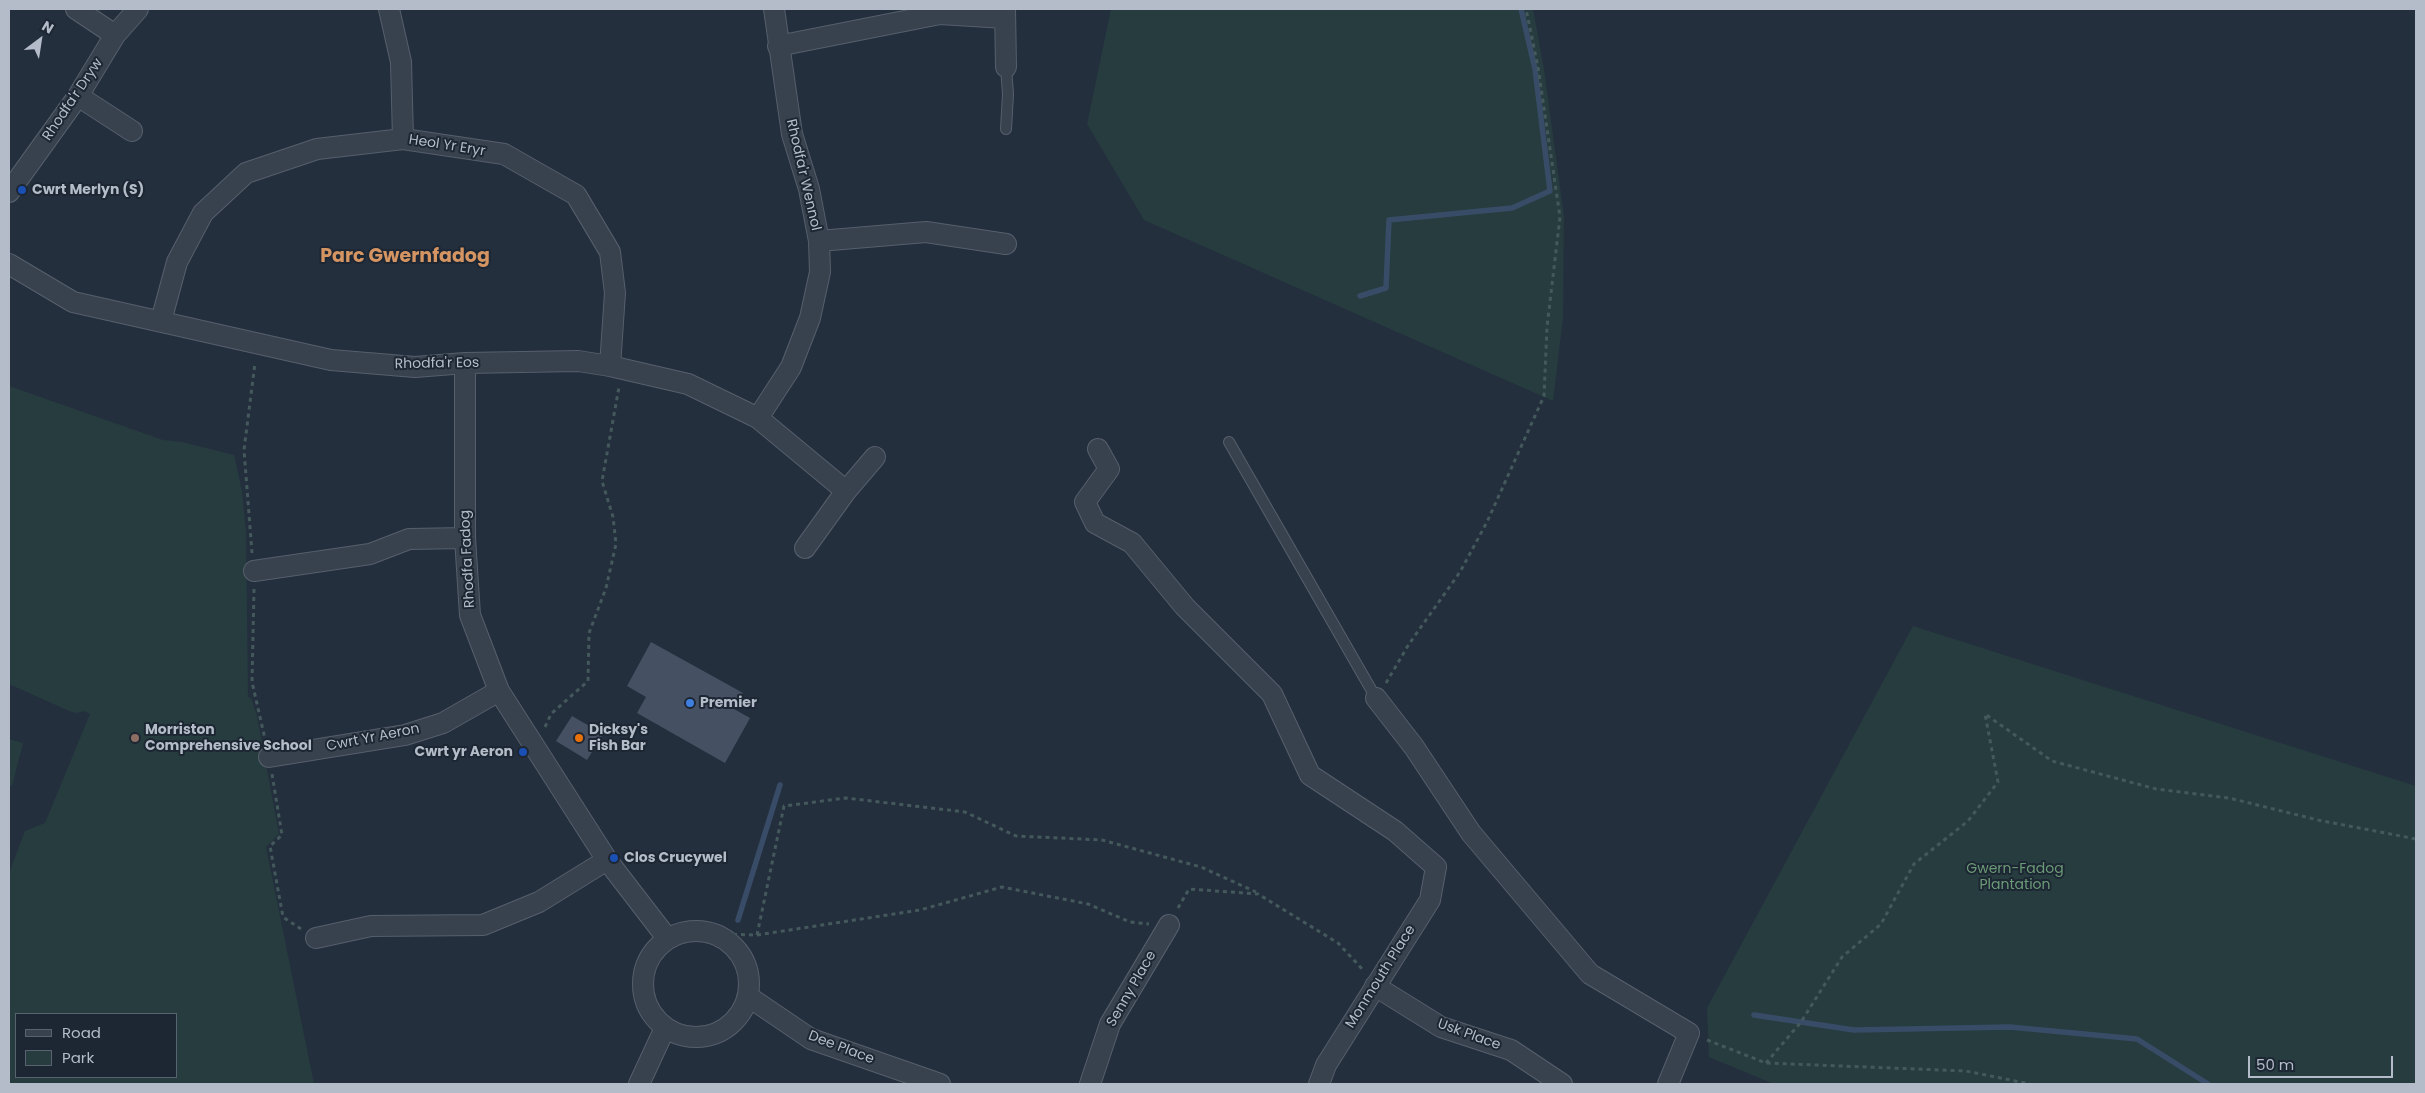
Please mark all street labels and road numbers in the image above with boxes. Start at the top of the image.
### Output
street label: Rhodfa'r Dryw [39,56,107,144]
street label: Rhodfa'r Wennol [782,118,824,232]
street label: Heol Yr Eryr [408,132,486,160]
street label: Rhodfa'r Eos [395,355,479,373]
street label: Rhodfa Fadog [457,510,479,608]
street label: Cwrt Yr Aeron [325,721,421,755]
street label: Monmouth Place [1343,922,1419,1032]
street label: Senny Place [1104,948,1160,1030]
street label: Usk Place [1435,1016,1503,1054]
street label: Dee Place [806,1028,876,1068]

